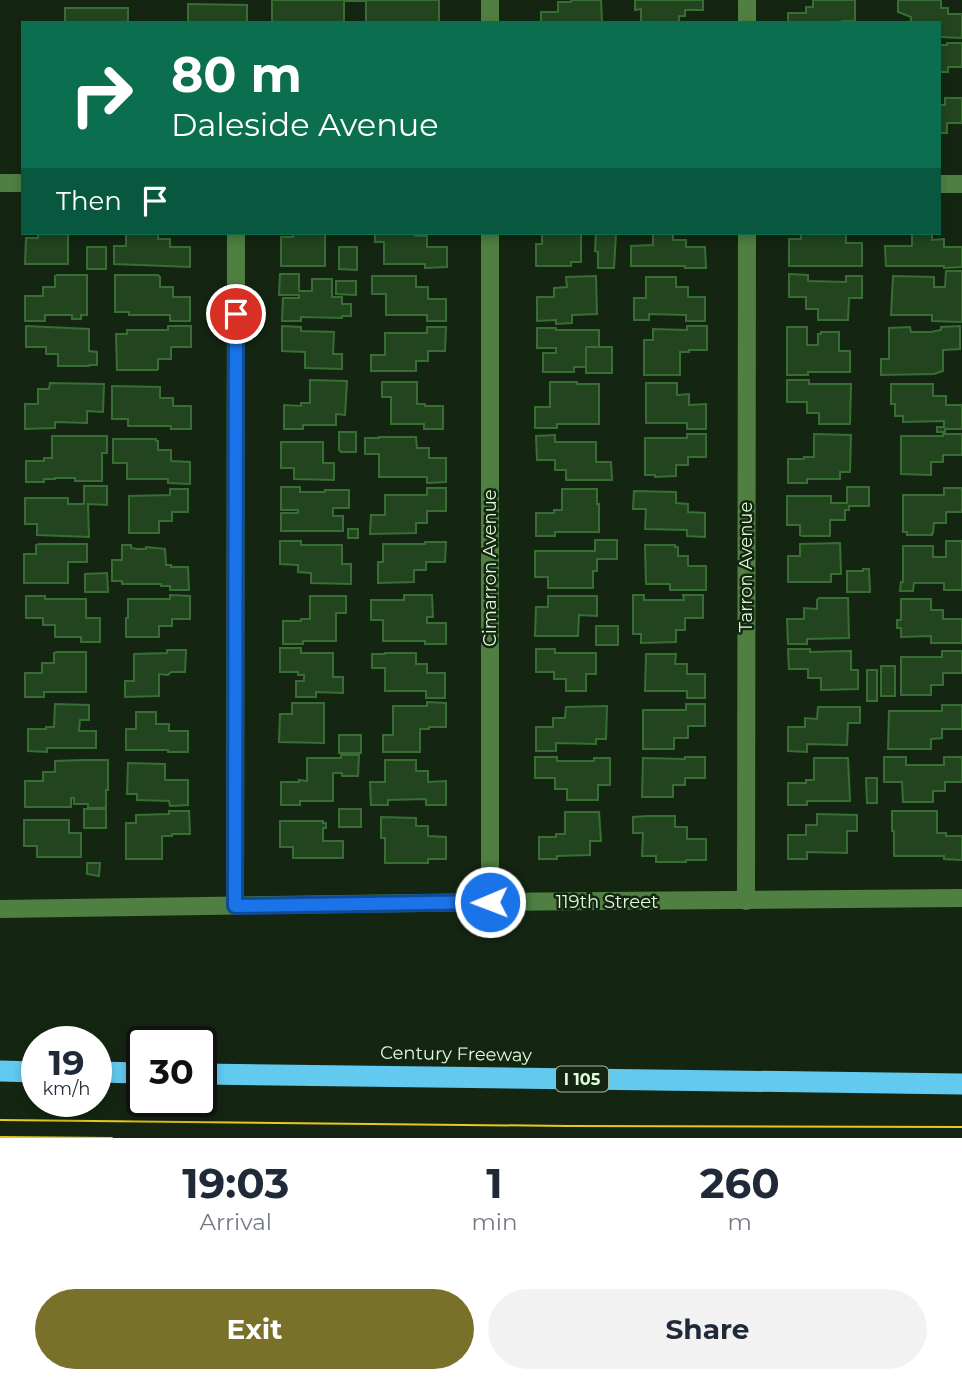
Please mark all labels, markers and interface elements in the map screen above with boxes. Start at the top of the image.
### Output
text: 80 m [171,45,302,104]
icon: right [56,49,147,140]
text: Daleside Avenue [171,105,439,144]
icon: arrive [136,182,174,220]
text: Then [56,185,122,217]
pin [206,284,266,344]
icon: arrive [217,295,255,333]
street label: Cimarron Avenue [479,489,501,647]
street label: Tarron Avenue [735,502,757,632]
position arrow [453,865,527,939]
street label: 119th Street [556,891,658,913]
speed limit sign: 30 [126,1026,217,1117]
text: 19 [48,1041,85,1084]
street label: Century Freeway [380,1042,532,1066]
road number: I 105 [556,1066,608,1092]
text: km/h [42,1078,91,1100]
text: 19:03 [182,1157,289,1209]
text: 1 [486,1157,503,1209]
text: 260 [700,1157,780,1209]
text: Arrival [199,1208,272,1236]
text: min [471,1208,518,1236]
text: m [728,1208,752,1236]
button: Exit [35,1289,474,1369]
button: Share [488,1289,927,1369]

